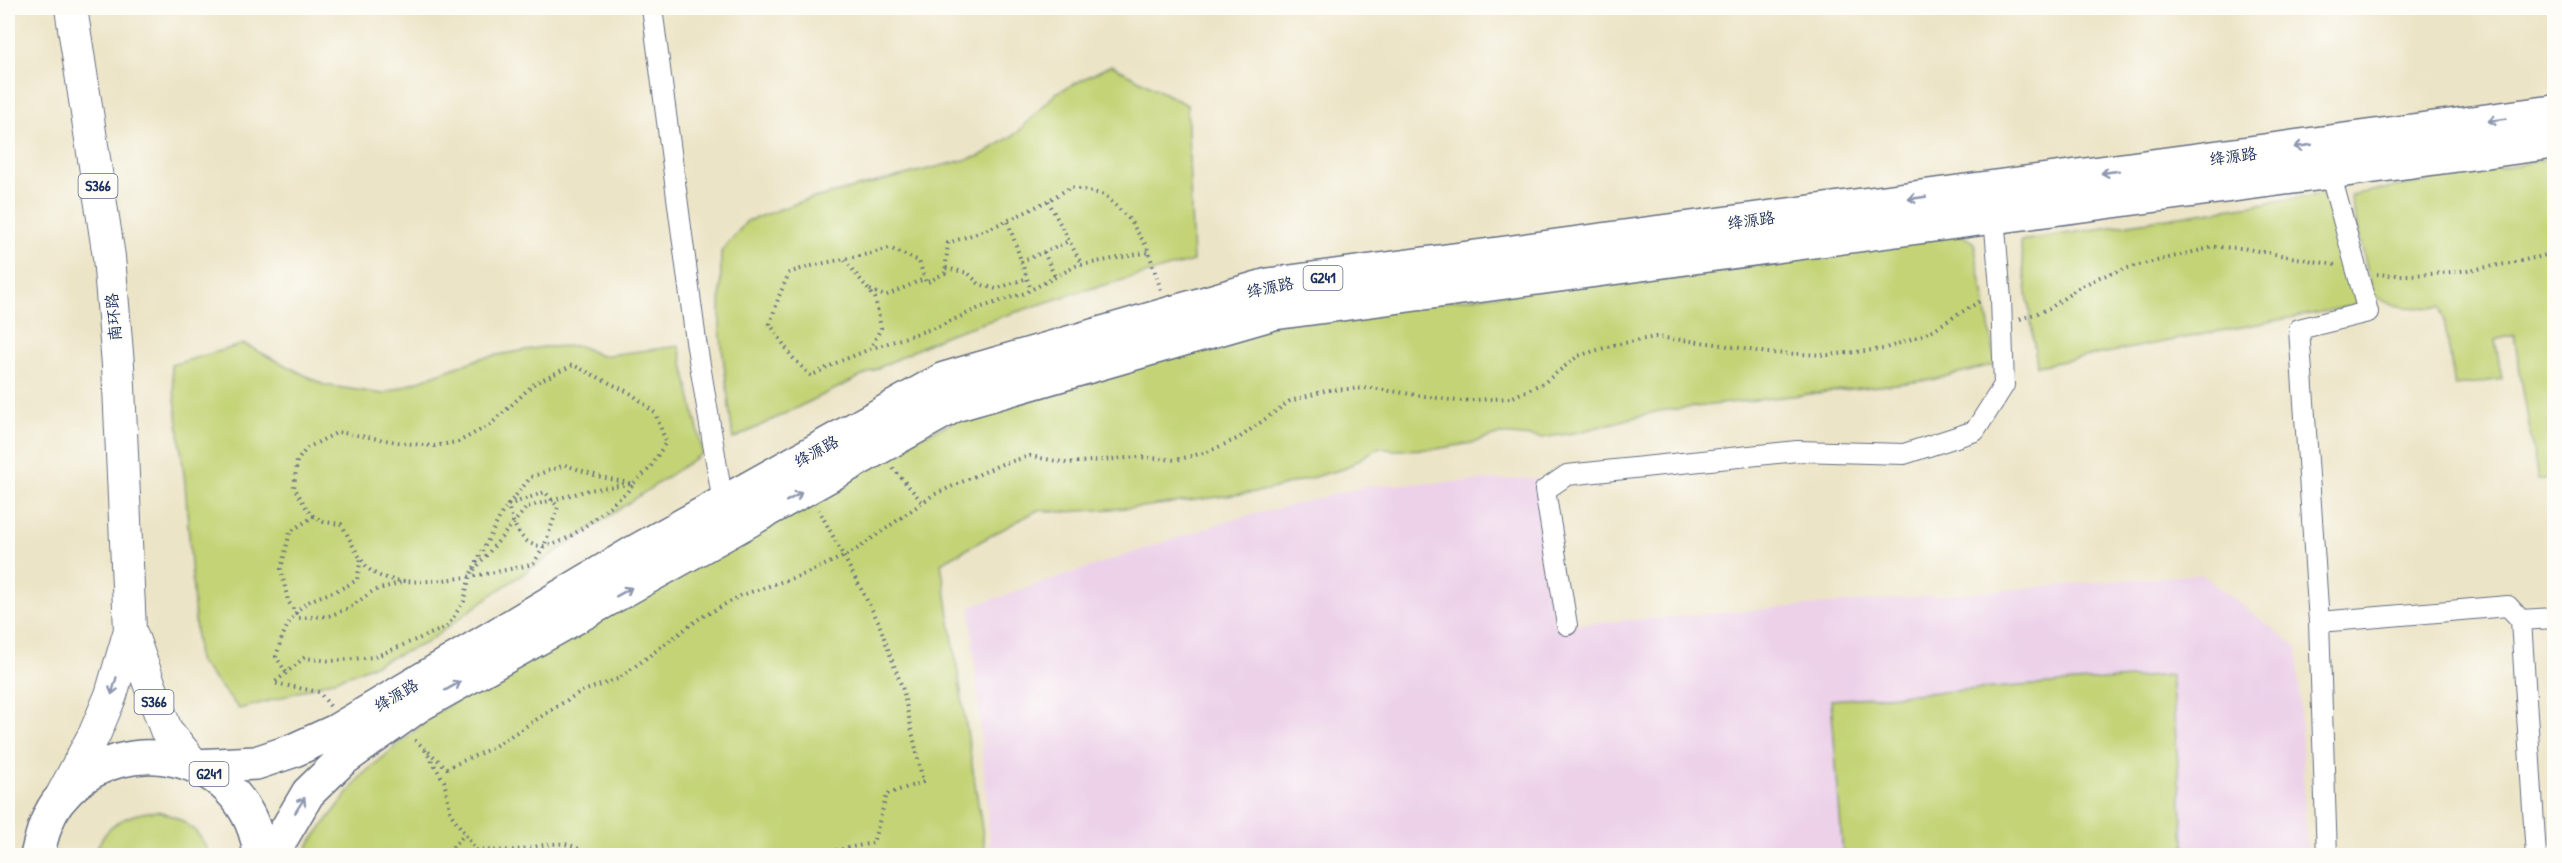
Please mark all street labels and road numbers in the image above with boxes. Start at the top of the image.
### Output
street label: 绛源路 [2208,142,2258,170]
road number: S366 [78,174,118,198]
street label: 绛源路 [1726,206,1776,234]
road number: G241 [1304,266,1342,290]
street label: 绛源路 [1244,271,1296,303]
street label: 南环路 [100,292,126,342]
street label: 绛源路 [790,430,842,472]
street label: 绛源路 [370,673,422,717]
road number: S366 [134,690,174,714]
road number: G241 [190,762,228,786]

